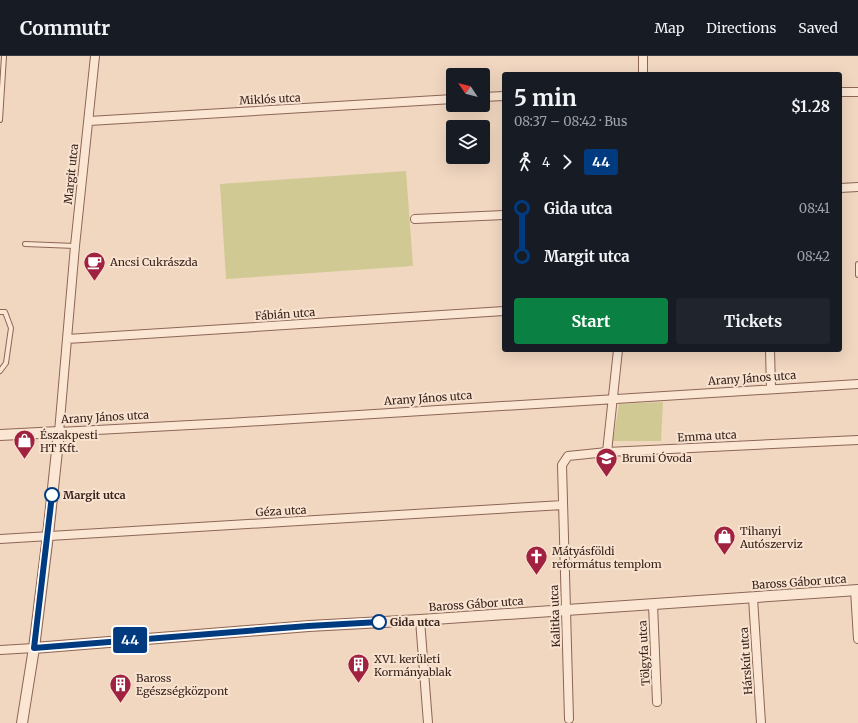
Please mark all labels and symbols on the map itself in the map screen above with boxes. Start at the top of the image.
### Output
north arrow [446,68,490,112]
street label: Miklós utca [239,90,301,108]
street label: Margit utca [61,143,81,205]
cafe icon: Ancsi Cukrászda [81,249,107,282]
place label: Ancsi Cukrászda [109,255,198,269]
street label: Fábián utca [254,305,316,323]
street label: Arany János utca [707,368,797,388]
street label: Arany János utca [383,388,473,408]
street label: Arany János utca [60,408,149,426]
street label: Emma utca [677,427,737,445]
shop icon: Északpesti HT Kft. [12,428,38,461]
place label: Északpesti HT Kft. [40,428,98,455]
school or university icon: Brumi Óvoda [593,445,619,478]
place label: Brumi Óvoda [622,451,692,465]
marker: Margit utca [44,487,60,503]
place label: Margit utca [63,488,126,502]
street label: Géza utca [255,503,307,519]
shop icon: Tihanyi Autószerviz [711,524,737,557]
place label: Tihanyi Autószerviz [739,524,803,551]
church icon: Mátyásföldi református templom [524,544,550,577]
place label: Mátyásföldi református templom [552,544,662,571]
street label: Baross Gábor utca [751,572,847,592]
street label: Kalitka utca [547,584,563,648]
street label: Baross Gábor utca [428,594,524,614]
marker: Gida utca [371,614,387,630]
place label: Gida utca [390,615,440,629]
street label: Tölgyfa utca [635,620,653,686]
line badge: 44 [112,627,148,653]
street label: Hárskút utca [737,627,755,695]
building icon: XVI. kerületi Kormányablak [346,652,372,685]
place label: XVI. kerületi Kormányablak [374,652,452,679]
building icon: Baross Egészségközpont [107,671,133,704]
place label: Baross Egészségközpont [136,671,229,698]

